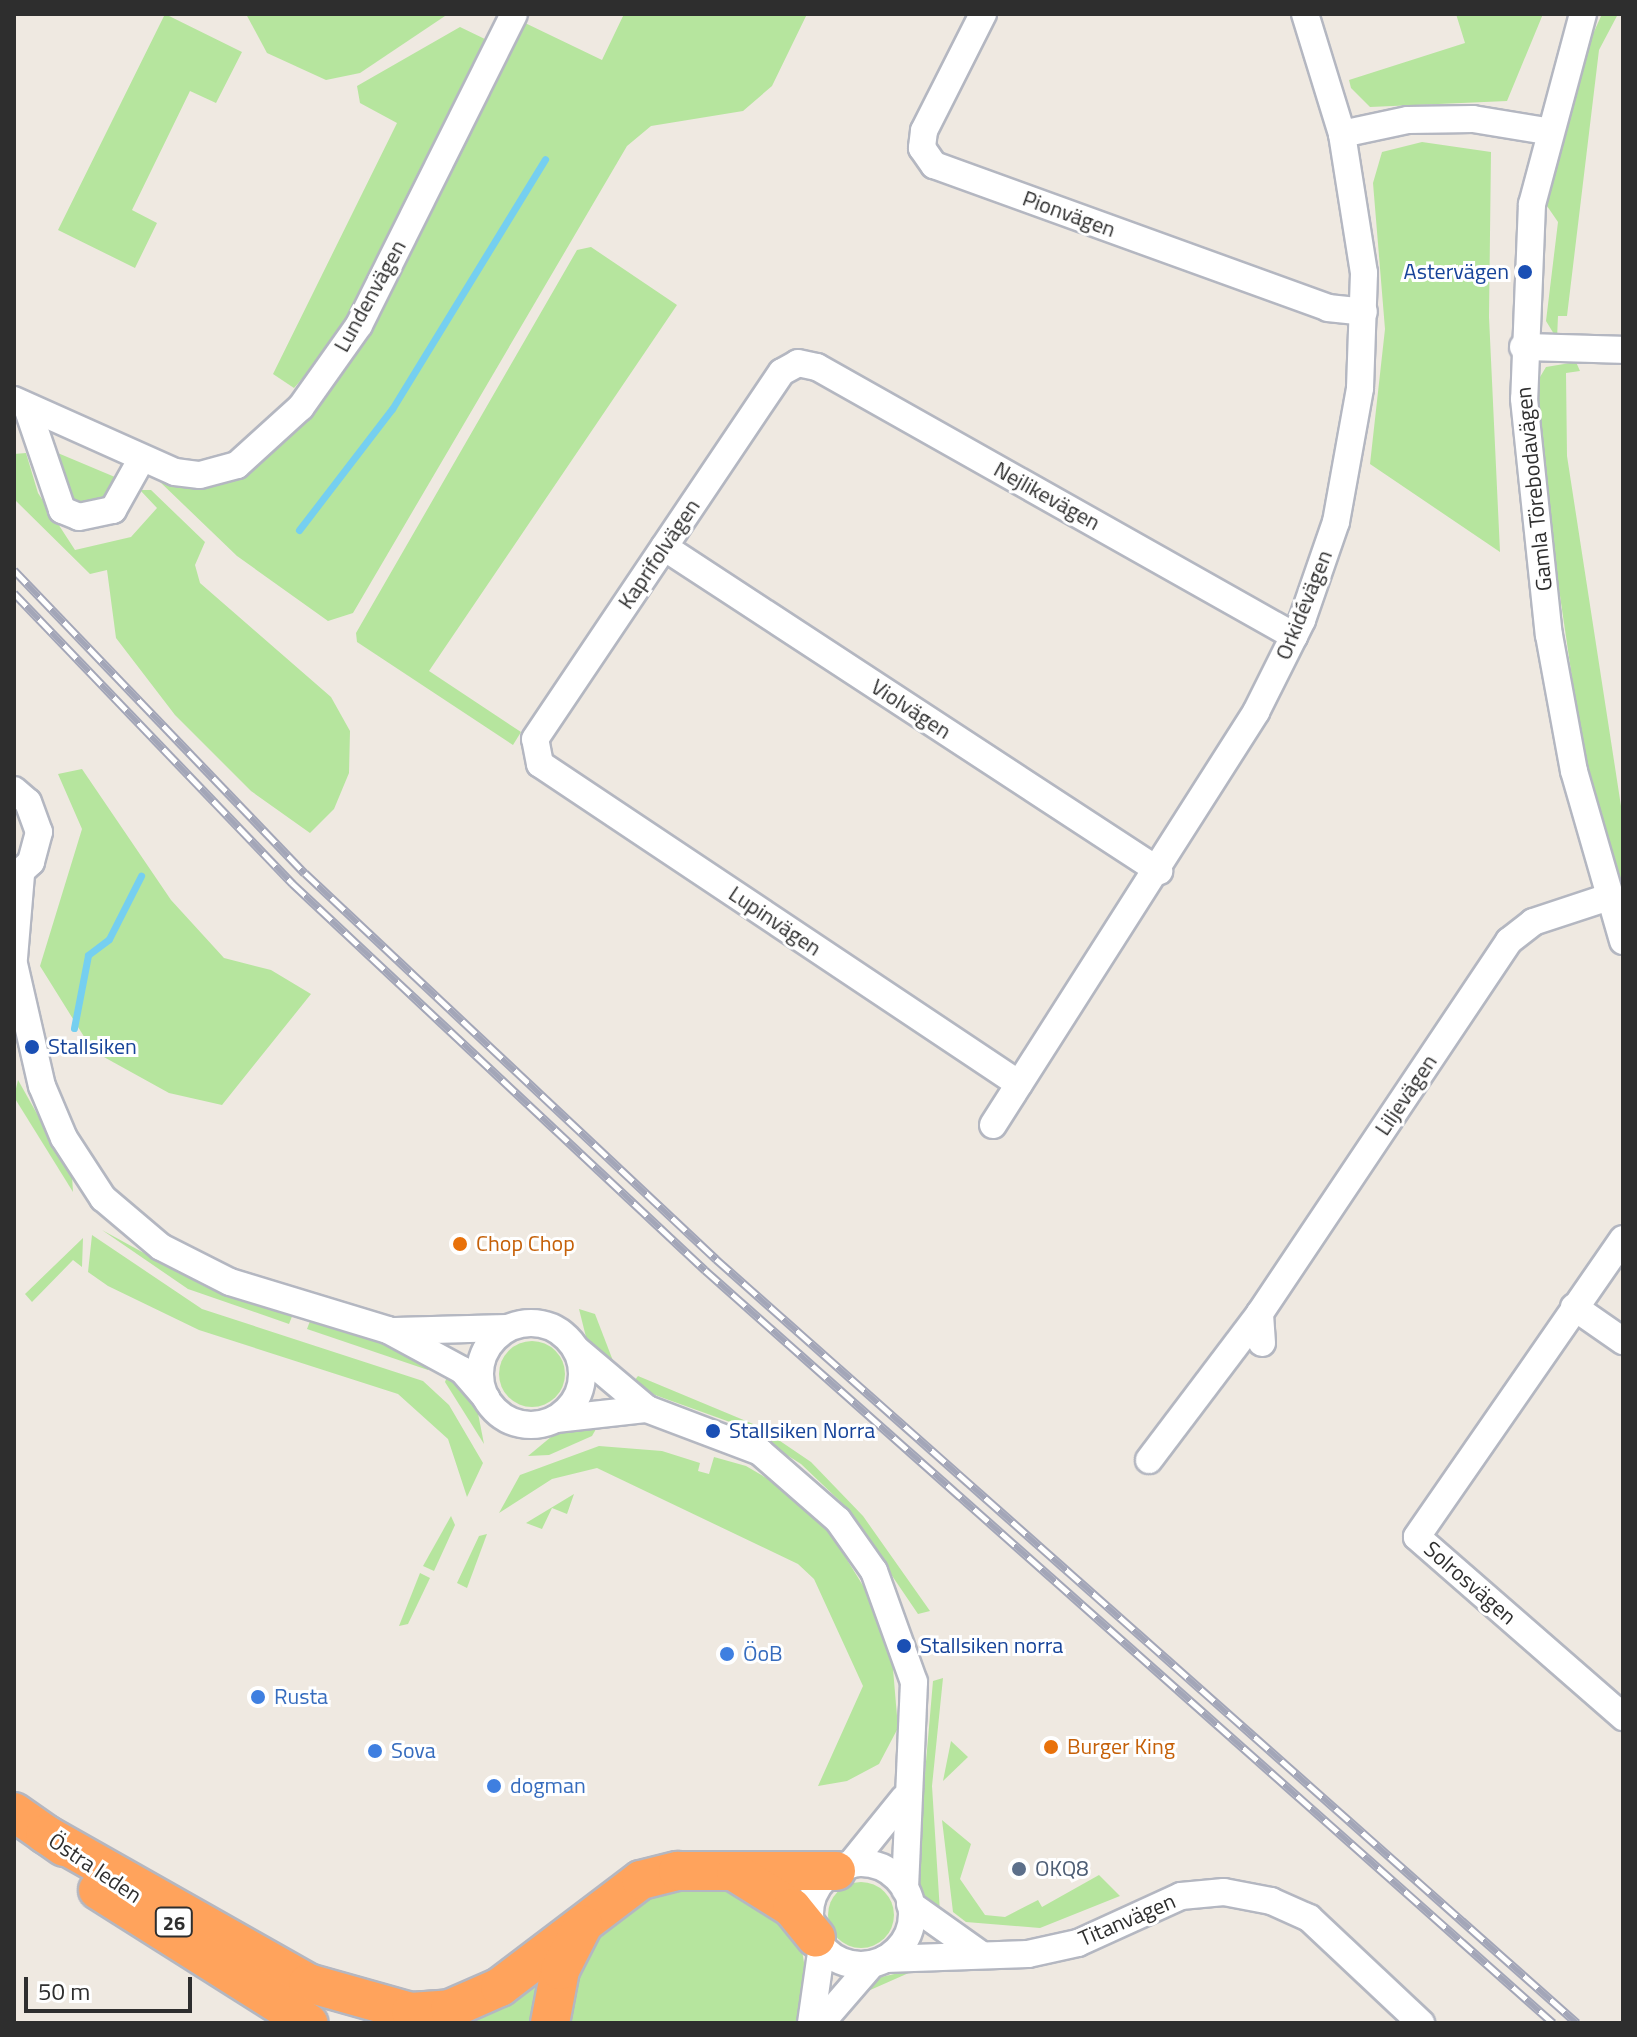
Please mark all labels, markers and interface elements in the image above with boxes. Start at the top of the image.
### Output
street label: Pionvägen [1019,185,1119,243]
street label: Lundenvägen [328,235,412,357]
place label: Astervägen [1404,259,1509,285]
marker: Astervägen [1516,263,1534,281]
street label: Gamla Törebodavägen [1510,386,1558,592]
street label: Nejlikevägen [989,456,1105,536]
street label: Kaprifolvägen [613,494,705,614]
street label: Orkidévägen [1270,546,1338,664]
street label: Violvägen [866,673,956,745]
street label: Lupinvägen [724,880,826,962]
place label: Stallsiken [48,1034,137,1060]
marker: Stallsiken [23,1038,41,1056]
street label: Liljevägen [1369,1050,1443,1140]
place label: Chop Chop [476,1231,575,1257]
marker: Chop Chop [451,1235,469,1253]
place label: Stallsiken Norra [729,1418,875,1444]
marker: Stallsiken Norra [704,1422,722,1440]
street label: Solrosvägen [1419,1536,1521,1630]
place label: Stallsiken norra [920,1633,1063,1659]
marker: Stallsiken norra [895,1637,913,1655]
place label: ÖoB [743,1641,783,1667]
marker: ÖoB [718,1645,736,1663]
place label: Rusta [274,1684,328,1710]
marker: Rusta [249,1688,267,1706]
place label: Burger King [1067,1734,1175,1760]
place label: Sova [391,1738,436,1764]
marker: Burger King [1042,1738,1060,1756]
marker: Sova [366,1742,384,1760]
place label: dogman [510,1773,586,1799]
marker: dogman [485,1777,503,1795]
street label: Östra leden [43,1827,147,1909]
place label: OKQ8 [1035,1856,1089,1882]
marker: OKQ8 [1010,1860,1028,1878]
street label: Titanvägen [1075,1888,1179,1952]
road number: 26 [154,1906,194,1938]
scale bar [28,1961,196,2011]
text: 50 m [38,1973,90,2009]

